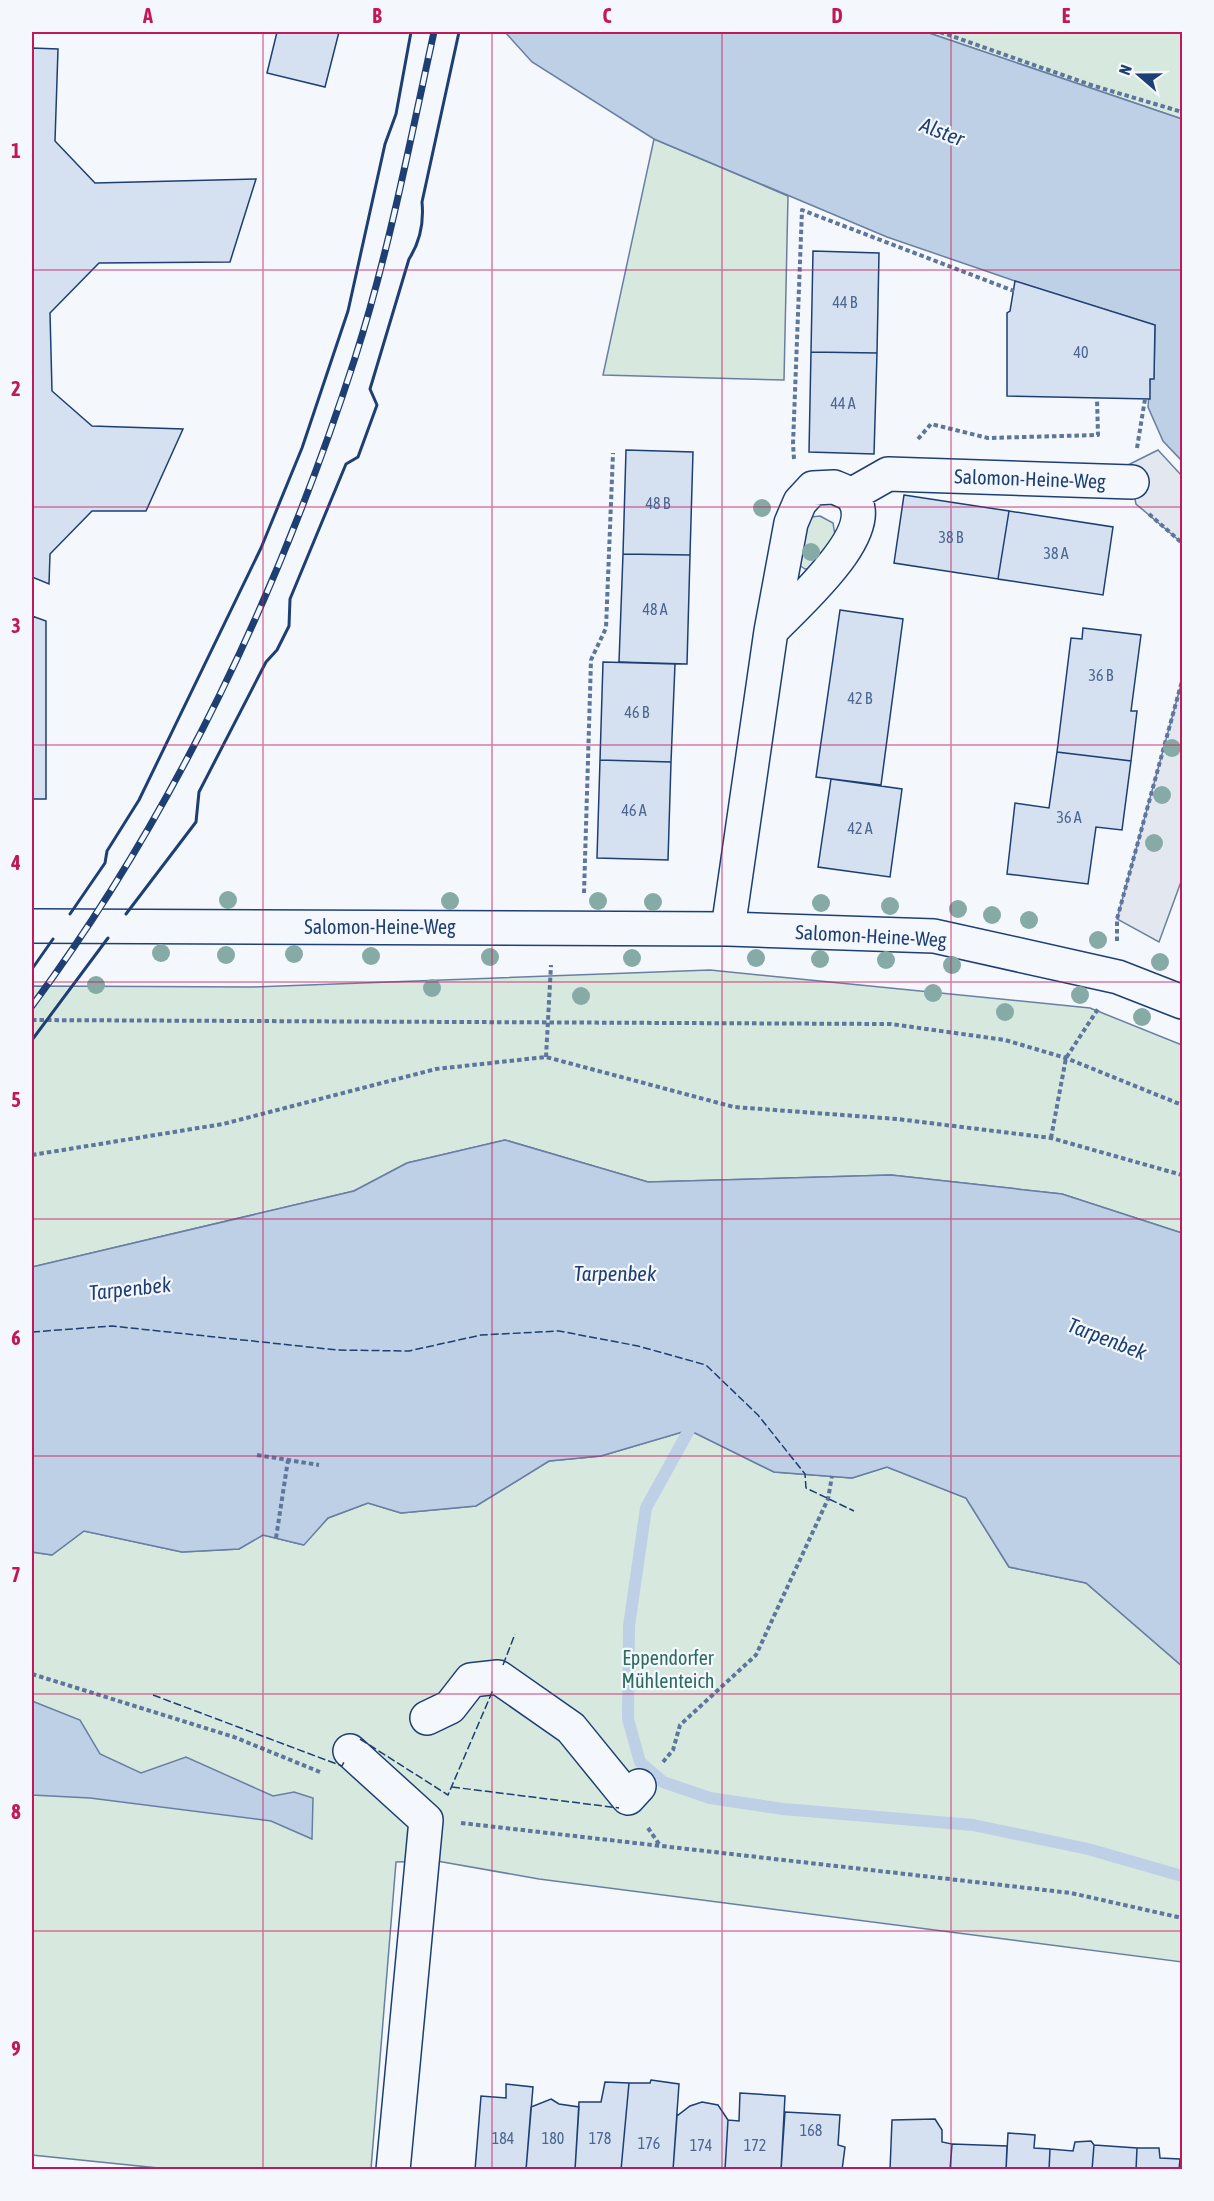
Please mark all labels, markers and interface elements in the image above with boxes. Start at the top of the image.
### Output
text: A [142,4,153,27]
text: B [372,4,382,27]
text: C [603,4,612,27]
text: D [831,4,843,27]
text: E [1062,4,1071,27]
north arrow [1109,45,1169,105]
text: N [1115,62,1135,77]
water label: Alster [916,111,968,151]
text: 1 [11,139,21,162]
house number: 44 B [833,293,858,311]
house number: 40 [1073,343,1089,361]
text: 2 [11,377,21,400]
house number: 44 A [830,394,856,412]
street label: Salomon-Heine-Weg [954,464,1106,493]
house number: 48 B [646,494,671,512]
house number: 38 B [939,528,964,546]
house number: 38 A [1043,544,1069,562]
house number: 48 A [642,600,668,618]
text: 3 [11,614,21,637]
house number: 36 B [1089,666,1114,684]
house number: 42 B [848,689,873,707]
house number: 46 B [625,703,650,721]
house number: 46 A [621,801,647,819]
house number: 36 A [1056,808,1082,826]
house number: 42 A [847,819,873,837]
text: 4 [10,851,21,874]
street label: Salomon-Heine-Weg [304,915,456,938]
street label: Salomon-Heine-Weg [795,920,948,951]
text: 5 [11,1088,21,1111]
water label: Tarpenbek [574,1261,657,1285]
water label: Tarpenbek [88,1272,173,1304]
water label: Tarpenbek [1065,1312,1151,1364]
text: 6 [11,1326,21,1349]
text: 7 [11,1563,21,1586]
park label: Eppendorfer Mühlenteich [622,1646,715,1692]
text: 8 [11,1800,21,1823]
text: 9 [11,2037,21,2060]
house number: 168 [800,2121,822,2139]
house number: 184 [492,2129,514,2147]
house number: 180 [542,2129,564,2147]
house number: 178 [589,2129,611,2147]
house number: 176 [638,2134,660,2152]
house number: 174 [690,2136,712,2154]
house number: 172 [744,2136,766,2154]

